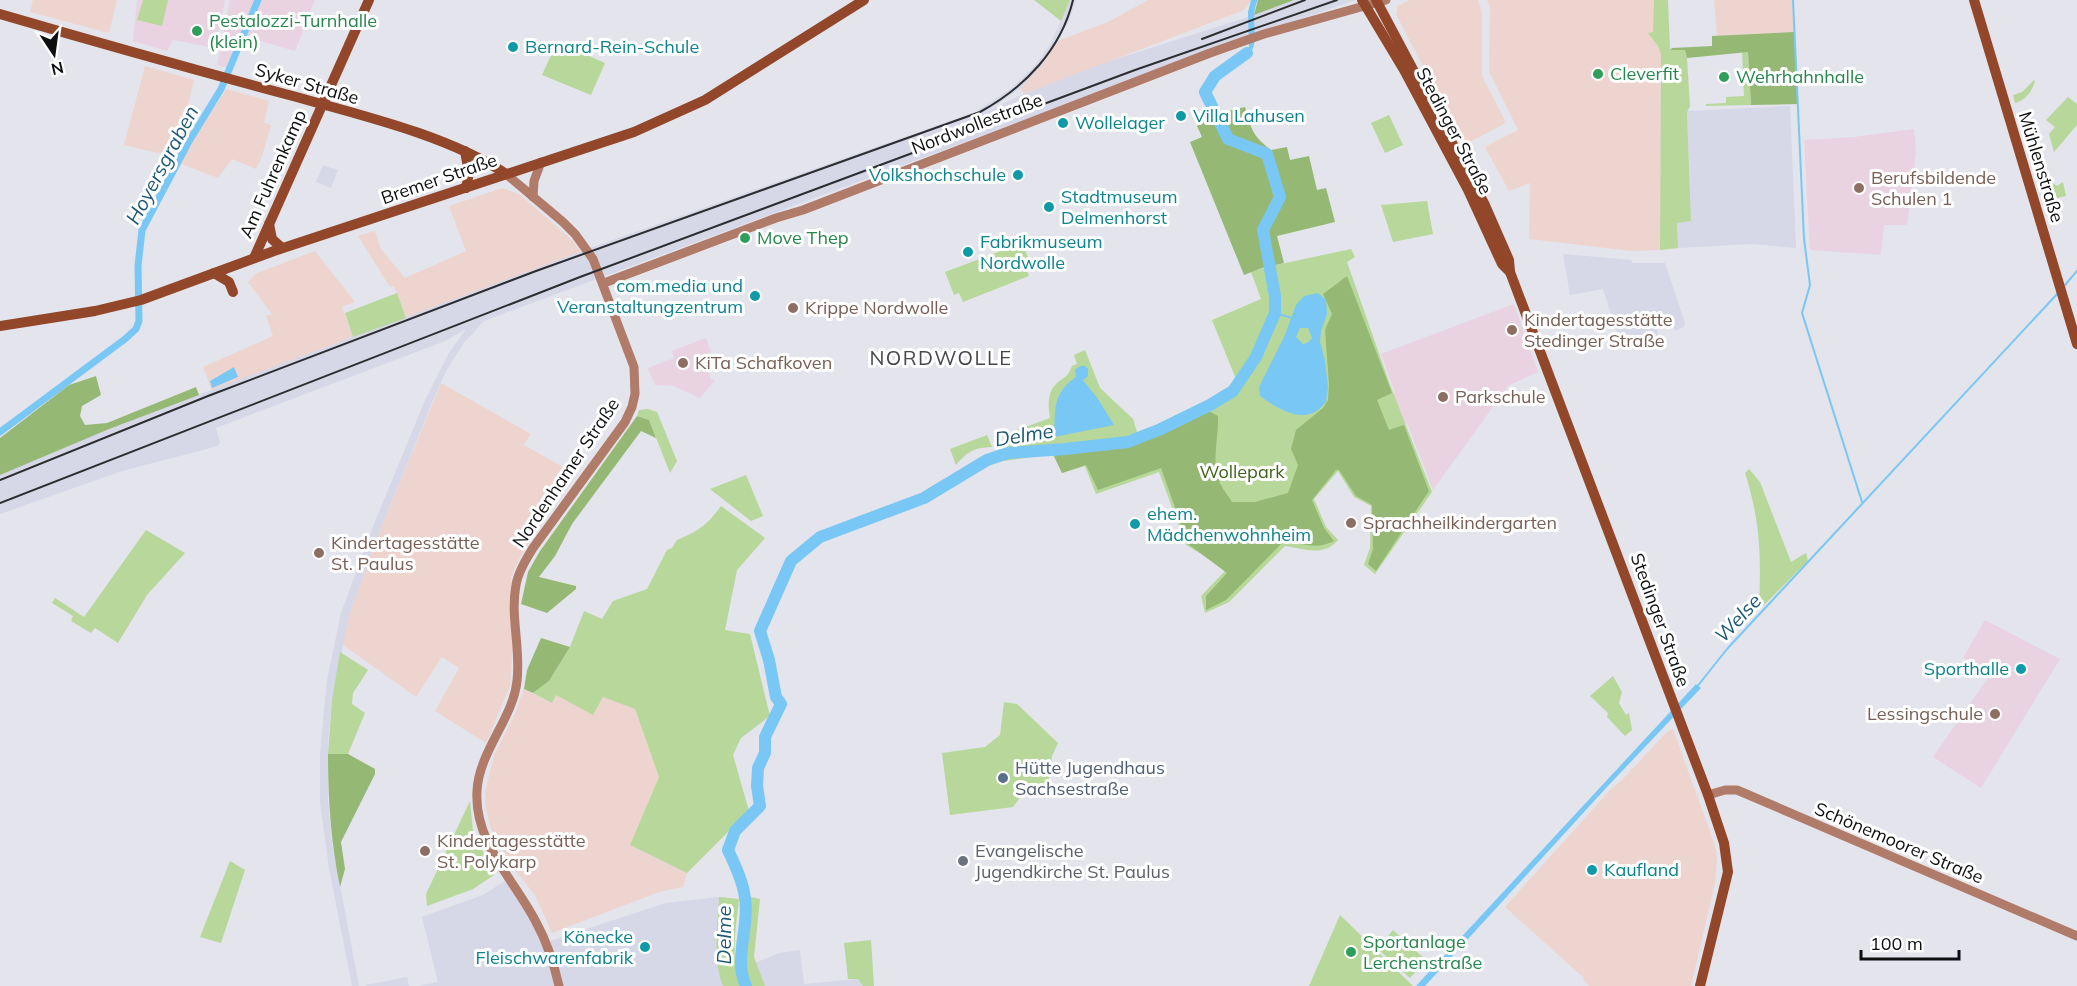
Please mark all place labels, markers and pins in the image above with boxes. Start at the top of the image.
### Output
place label: Pestalozzi-Turnhalle (klein) [209,9,377,53]
marker: Pestalozzi-Turnhalle (klein) [190,24,204,38]
place label: Bernard-Rein-Schule [525,35,699,58]
marker: Bernard-Rein-Schule [506,40,520,54]
place label: Cleverfit [1610,62,1679,85]
place label: Wehrhahnhalle [1736,65,1864,88]
marker: Cleverfit [1591,67,1605,81]
marker: Wehrhahnhalle [1717,70,1731,84]
place label: Villa Lahusen [1193,104,1305,127]
marker: Villa Lahusen [1174,109,1188,123]
place label: Wollelager [1075,111,1165,134]
marker: Wollelager [1056,116,1070,130]
place label: Volkshochschule [869,163,1006,186]
place label: Berufsbildende Schulen 1 [1871,166,1996,210]
marker: Volkshochschule [1011,168,1025,182]
marker: Berufsbildende Schulen 1 [1852,181,1866,195]
place label: Stadtmuseum Delmenhorst [1061,185,1177,229]
marker: Stadtmuseum Delmenhorst [1042,200,1056,214]
place label: Move Thep [757,226,849,249]
place label: Fabrikmuseum Nordwolle [980,230,1103,274]
marker: Move Thep [738,231,752,245]
marker: Fabrikmuseum Nordwolle [961,245,975,259]
place label: com.media und Veranstaltungzentrum [557,274,743,318]
marker: com.media und Veranstaltungzentrum [748,289,762,303]
place label: Krippe Nordwolle [805,296,948,319]
marker: Krippe Nordwolle [786,301,800,315]
place label: Kindertagesstätte Stedinger Straße [1524,308,1673,352]
marker: Kindertagesstätte Stedinger Straße [1505,323,1519,337]
place label: KiTa Schafkoven [695,351,832,374]
marker: KiTa Schafkoven [676,356,690,370]
place label: Parkschule [1455,385,1546,408]
marker: Parkschule [1436,390,1450,404]
place label: ehem. Mädchenwohnheim [1147,502,1311,546]
place label: Sprachheilkindergarten [1363,511,1557,534]
marker: Sprachheilkindergarten [1344,516,1358,530]
marker: ehem. Mädchenwohnheim [1128,517,1142,531]
place label: Kindertagesstätte St. Paulus [331,531,480,575]
marker: Kindertagesstätte St. Paulus [312,546,326,560]
place label: Sporthalle [1924,657,2009,680]
marker: Sporthalle [2014,662,2028,676]
place label: Lessingschule [1867,702,1983,725]
marker: Lessingschule [1988,707,2002,721]
place label: Hütte Jugendhaus Sachsestraße [1015,756,1165,800]
marker: Hütte Jugendhaus Sachsestraße [996,771,1010,785]
place label: Kindertagesstätte St. Polykarp [437,829,586,873]
place label: Evangelische Jugendkirche St. Paulus [975,839,1170,883]
marker: Kindertagesstätte St. Polykarp [418,844,432,858]
marker: Evangelische Jugendkirche St. Paulus [956,854,970,868]
place label: Kaufland [1604,858,1679,881]
marker: Kaufland [1585,863,1599,877]
place label: Könecke Fleischwarenfabrik [476,925,634,969]
place label: Sportanlage Lerchenstraße [1363,930,1482,974]
marker: Könecke Fleischwarenfabrik [638,940,652,954]
marker: Sportanlage Lerchenstraße [1344,945,1358,959]

